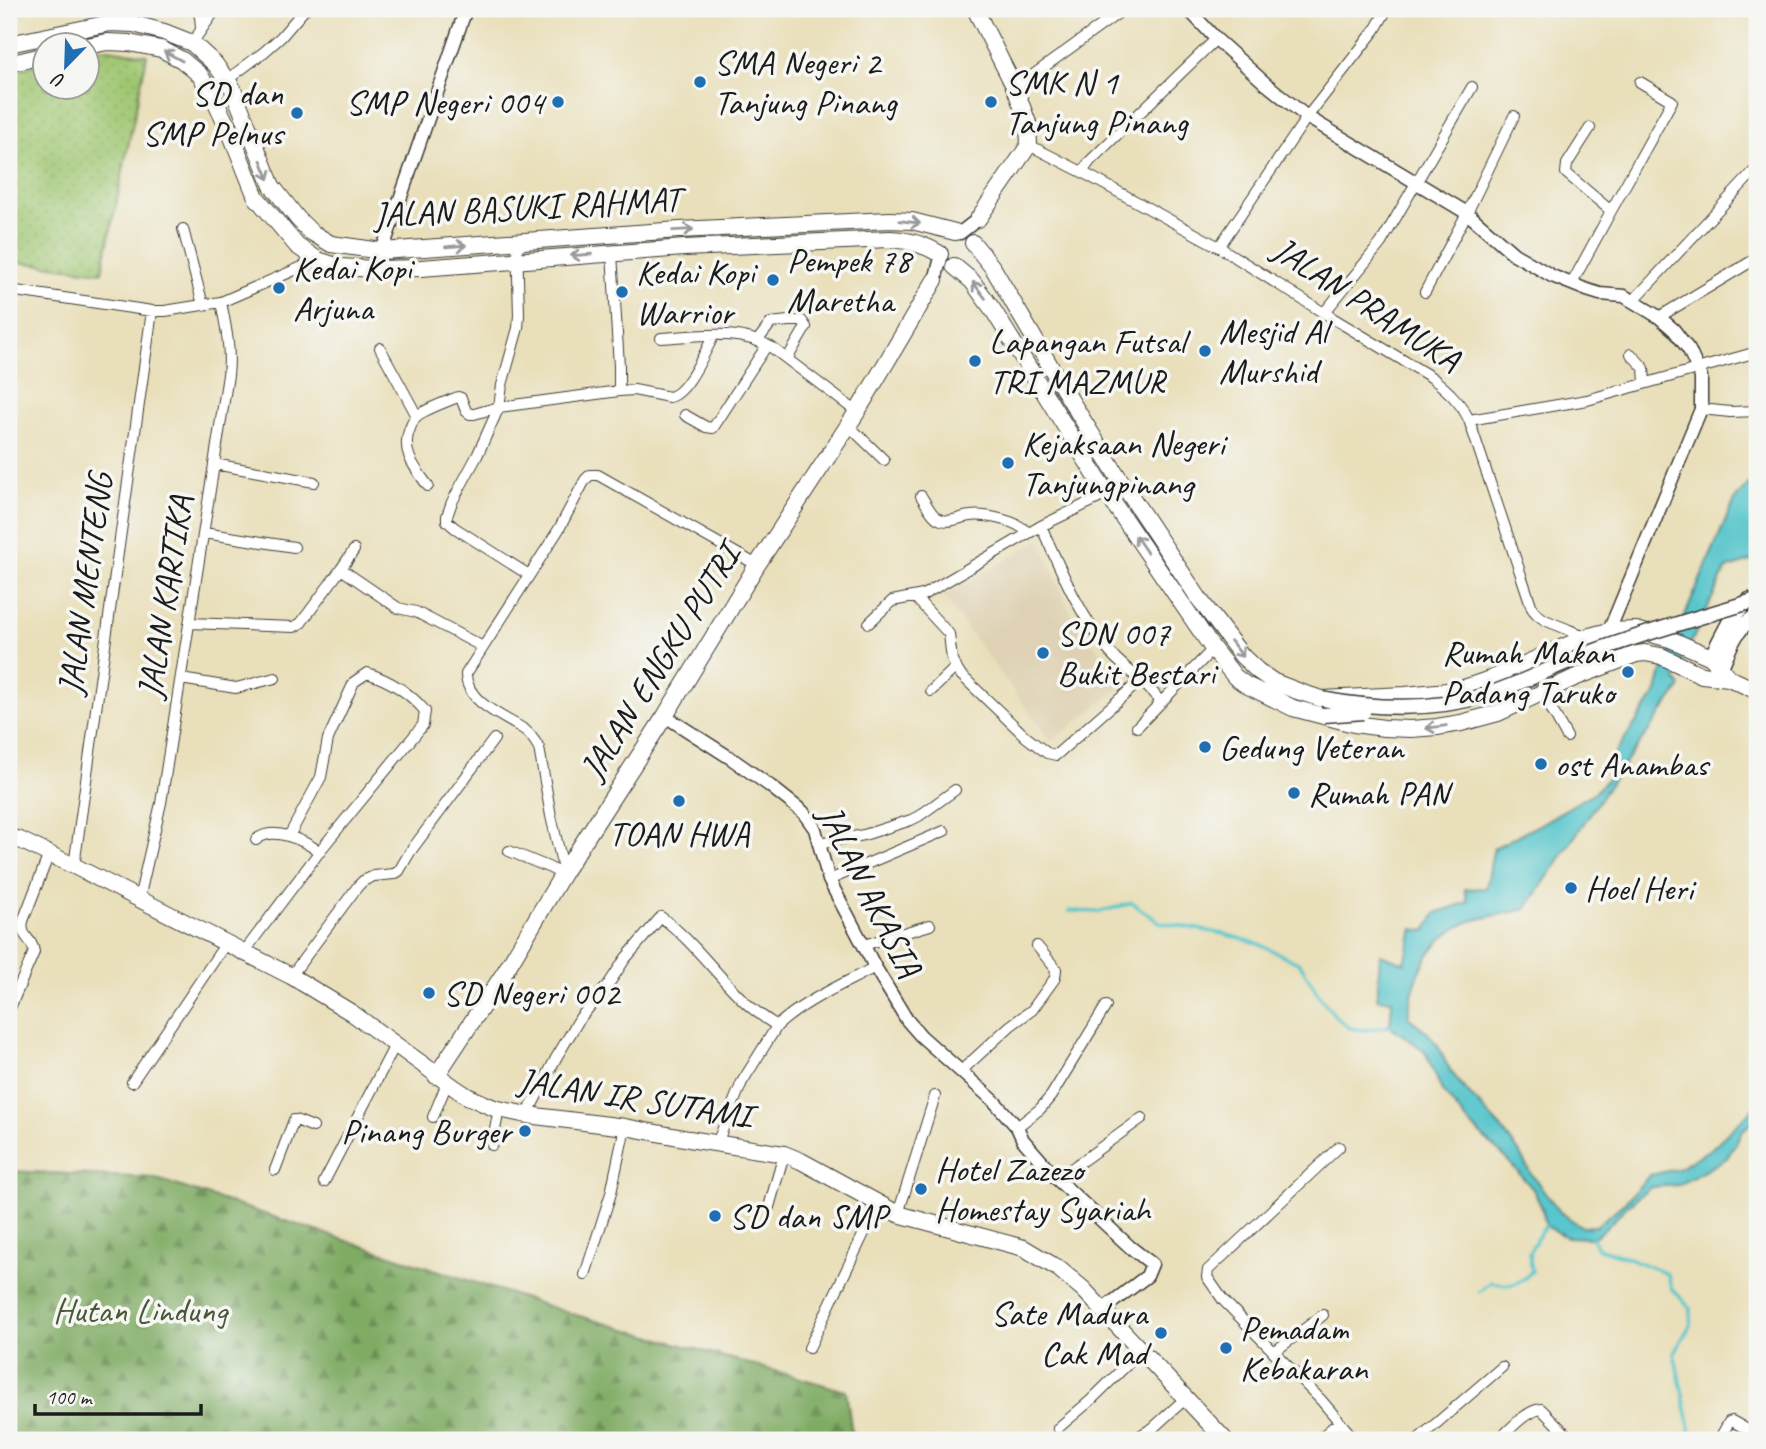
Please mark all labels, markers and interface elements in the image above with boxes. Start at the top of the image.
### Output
north arrow [32,32,102,102]
place label: SMA Negeri 2 Tanjung Pinang [714,40,898,125]
one-way arrow [164,49,184,63]
place label: SMK N 1 Tanjung Pinang [1005,60,1189,145]
text: U [47,66,69,94]
place label: SD dan SMP Pelnus [142,71,286,156]
marker: SMA Negeri 2 Tanjung Pinang [692,74,708,90]
place label: SMP Negeri 004 [346,80,547,125]
marker: SMP Negeri 004 [550,94,566,110]
marker: SMK N 1 Tanjung Pinang [983,94,999,110]
marker: SD dan SMP Pelnus [289,105,305,121]
one-way arrow [260,158,273,180]
street label: JALAN BASUKI RAHMAT [371,176,688,238]
one-way arrow [899,216,921,229]
one-way arrow [672,223,695,236]
street label: JALAN PRAMUKA [1263,226,1471,382]
place label: Pempek 78 Maretha [787,238,914,323]
one-way arrow [445,239,468,252]
place label: Kedai Kopi Arjuna [293,246,416,331]
one-way arrow [570,249,593,262]
place label: Kedai Kopi Warrior [636,250,759,335]
marker: Pempek 78 Maretha [765,272,781,288]
marker: Kedai Kopi Arjuna [271,280,287,296]
one-way arrow [971,282,986,300]
marker: Kedai Kopi Warrior [614,284,630,300]
place label: Mesjid Al Murshid [1219,309,1333,394]
place label: Lapangan Futsal TRI MAZMUR [989,319,1191,404]
marker: Mesjid Al Murshid [1197,343,1213,359]
marker: Lapangan Futsal TRI MAZMUR [967,353,983,369]
place label: Kejaksaan Negeri Tanjungpinang [1022,421,1229,506]
marker: Kejaksaan Negeri Tanjungpinang [1000,455,1016,471]
street label: JALAN MENTENG [47,467,123,699]
street label: JALAN KARTIKA [127,491,203,703]
street label: JALAN ENGKU PUTRI [569,530,754,790]
one-way arrow [1134,535,1148,554]
place label: SDN 007 Bukit Bestari [1057,611,1220,696]
place label: Rumah Makan Padang Taruko [1442,630,1618,715]
one-way arrow [1229,639,1245,657]
marker: SDN 007 Bukit Bestari [1035,645,1051,661]
marker: Rumah Makan Padang Taruko [1620,664,1636,680]
one-way arrow [1425,720,1447,733]
place label: Gedung Veteran [1219,725,1406,770]
marker: Gedung Veteran [1197,739,1213,755]
place label: ost Anambas [1555,742,1711,787]
marker: ost Anambas [1533,756,1549,772]
place label: Rumah PAN [1308,771,1454,816]
marker: Rumah PAN [1286,785,1302,801]
marker: TOAN HWA [671,793,687,809]
street label: JALAN AKASIA [807,796,933,986]
place label: TOAN HWA [608,811,751,856]
place label: Hoel Heri [1585,866,1698,911]
marker: Hoel Heri [1563,880,1579,896]
place label: SD Negeri 002 [443,971,623,1016]
marker: SD Negeri 002 [421,985,437,1001]
street label: JALAN IR SUTAMI [513,1057,762,1140]
place label: Pinang Burger [341,1109,513,1154]
marker: Pinang Burger [517,1123,533,1139]
place label: Hotel Zazezo Homestay Syariah [935,1147,1152,1232]
marker: Hotel Zazezo Homestay Syariah [913,1181,929,1197]
place label: SD dan SMP [729,1194,892,1239]
marker: SD dan SMP [707,1208,723,1224]
park label: Hutan Lindung [53,1288,230,1333]
place label: Sate Madura Cak Mad [991,1291,1152,1376]
place label: Pemadam Kebakaran [1240,1306,1369,1391]
marker: Sate Madura Cak Mad [1153,1325,1169,1341]
marker: Pemadam Kebakaran [1218,1340,1234,1356]
scale bar [35,1372,201,1416]
text: 100 m [46,1384,93,1410]

